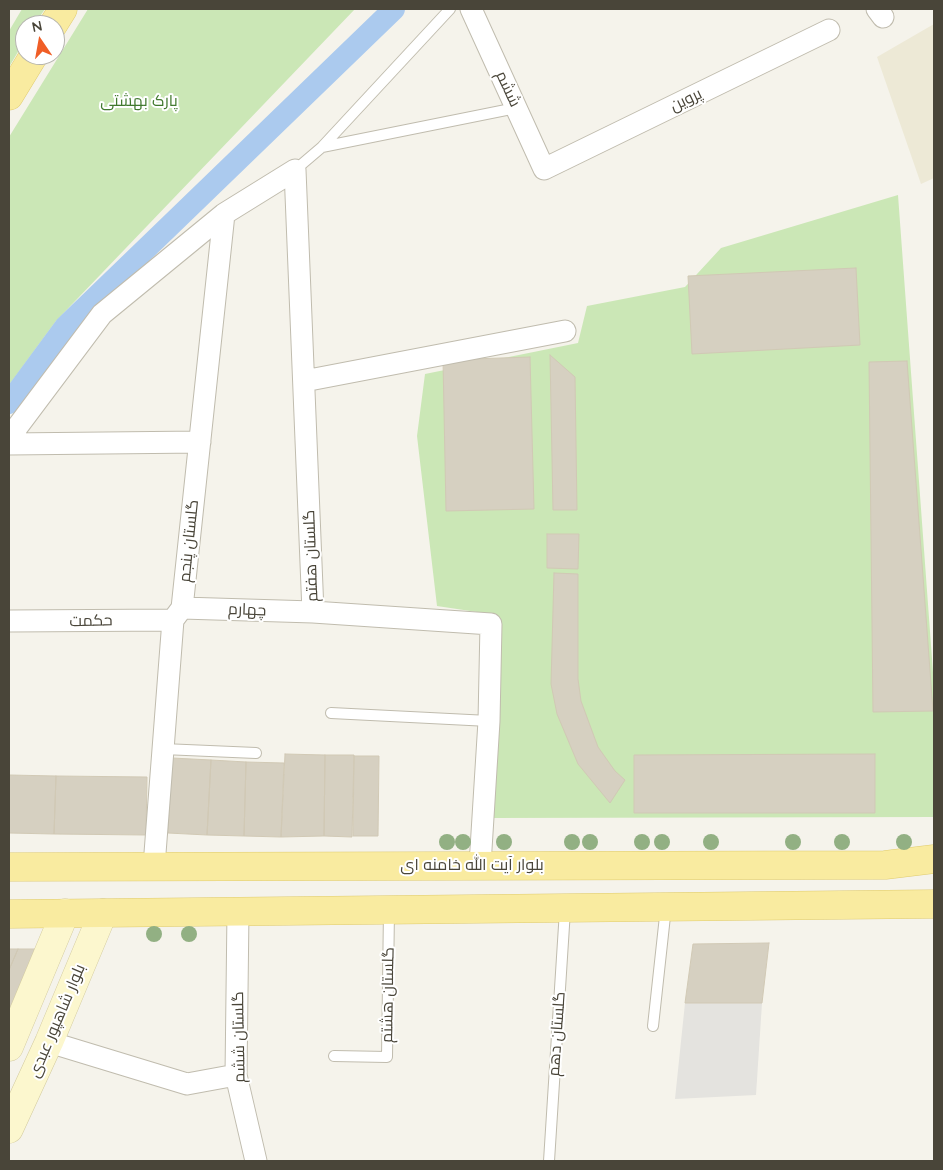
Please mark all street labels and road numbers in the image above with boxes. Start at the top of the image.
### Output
street label: ششم [491,68,525,110]
street label: پروین [667,84,705,116]
street label: گلستان پنجم [175,499,203,583]
street label: گلستان هفتم [300,510,322,602]
street label: چهارم [227,600,267,620]
street label: حکمت [69,611,113,631]
street label: بلوار آیت الله خامنه ای [400,855,544,875]
street label: گلستان هشتم [378,947,398,1043]
street label: بلوار شاهپور عبدی [24,961,90,1081]
street label: گلستان ششم [229,991,249,1083]
street label: گلستان دهم [544,991,570,1077]

